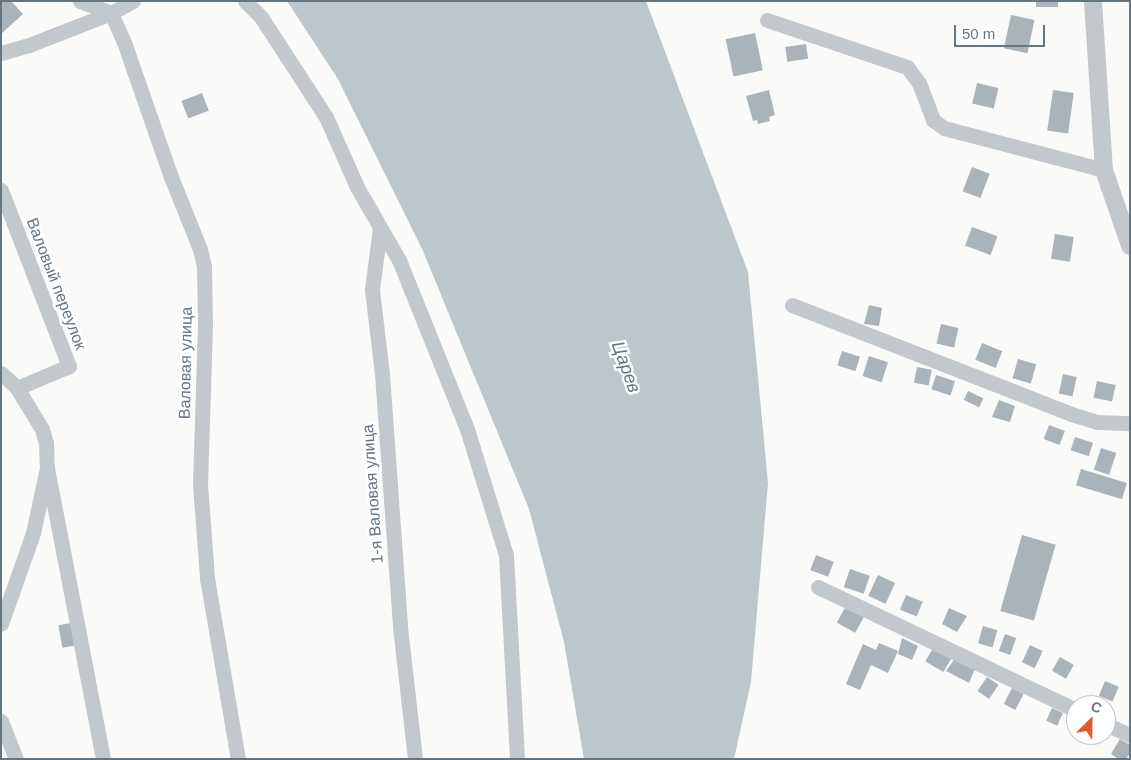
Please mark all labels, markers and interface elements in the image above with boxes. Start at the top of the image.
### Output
scale bar [956,15,1047,47]
text: 50 m [962,25,995,42]
street label: Валовый переулок [22,215,90,353]
street label: Валовая улица [175,307,197,419]
water label: Царев [607,338,645,396]
street label: 1-я Валовая улица [359,424,387,564]
north arrow [1066,695,1116,745]
text: С [1089,698,1104,716]

